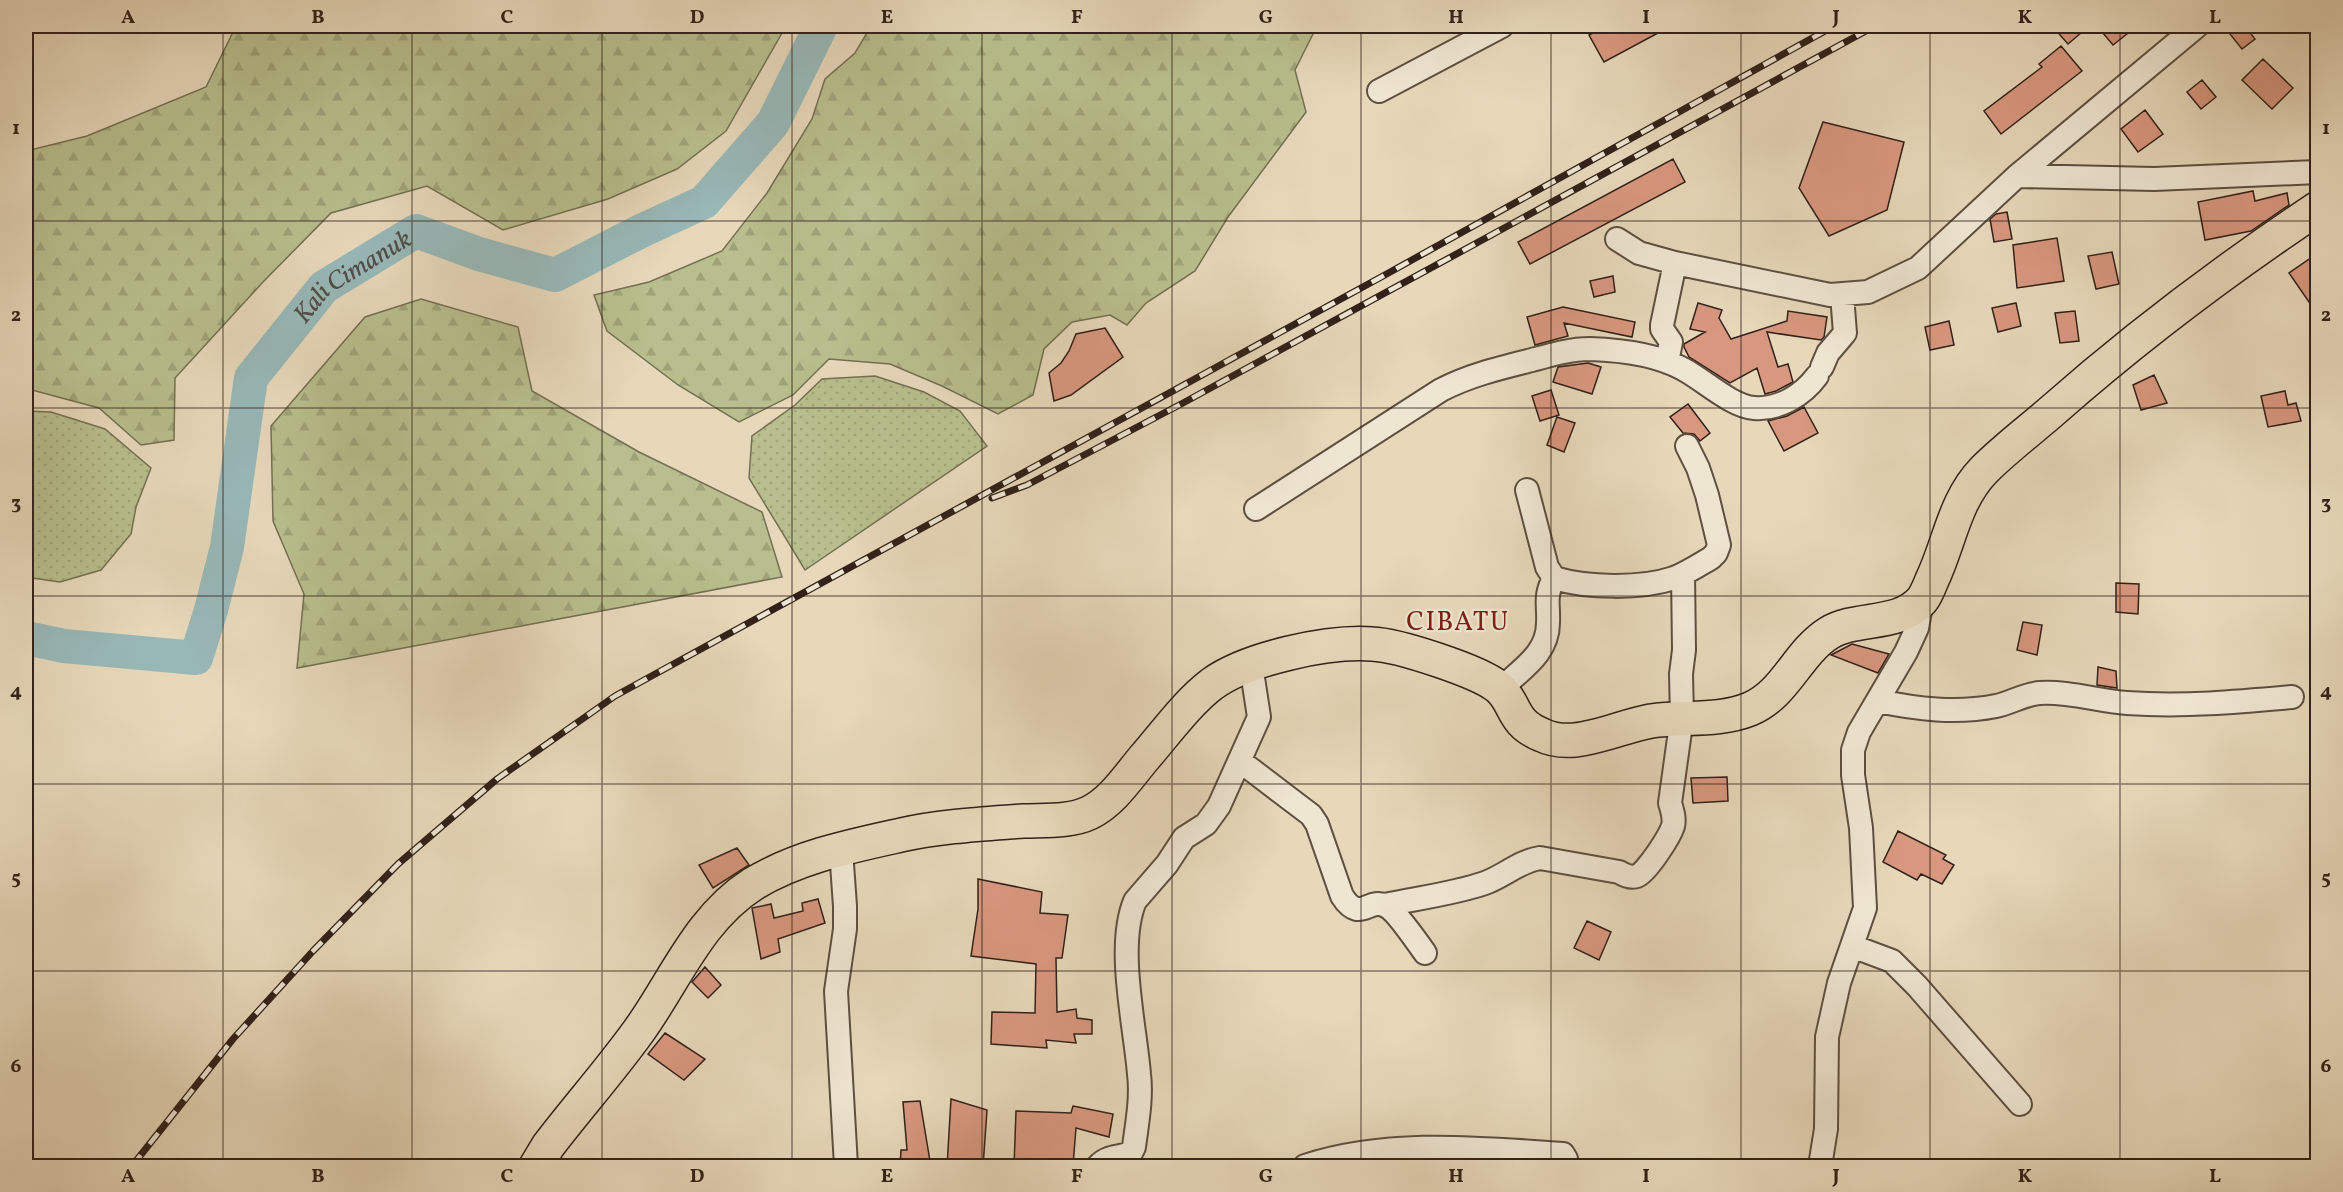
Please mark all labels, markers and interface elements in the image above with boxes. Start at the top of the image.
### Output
text: A [121,4,135,32]
text: B [311,4,325,32]
text: C [501,4,514,32]
text: D [690,4,704,32]
text: E [881,4,893,32]
text: F [1071,4,1083,32]
text: G [1259,4,1273,32]
text: H [1448,4,1464,32]
text: I [1642,4,1650,32]
text: J [1831,4,1840,32]
text: K [2018,4,2033,32]
text: L [2209,4,2221,32]
text: 1 [12,115,20,143]
text: 1 [2322,115,2330,143]
water label: Kali Cimanuk [286,222,419,332]
text: 2 [11,302,21,330]
text: 2 [2321,302,2331,330]
text: 3 [11,490,21,518]
text: 3 [2321,490,2331,518]
district label: CIBATU [1406,604,1510,642]
text: 4 [10,678,22,706]
text: 4 [2320,678,2332,706]
text: 5 [11,865,21,893]
text: 5 [2321,865,2331,893]
text: 6 [11,1053,22,1081]
text: 6 [2321,1053,2332,1081]
text: A [121,1163,135,1191]
text: B [311,1163,325,1191]
text: C [501,1163,514,1191]
text: D [690,1163,704,1191]
text: E [881,1163,893,1191]
text: F [1071,1163,1083,1191]
text: G [1259,1163,1273,1191]
text: H [1448,1163,1464,1191]
text: I [1642,1163,1650,1191]
text: J [1831,1163,1840,1191]
text: K [2018,1163,2033,1191]
text: L [2209,1163,2221,1191]

